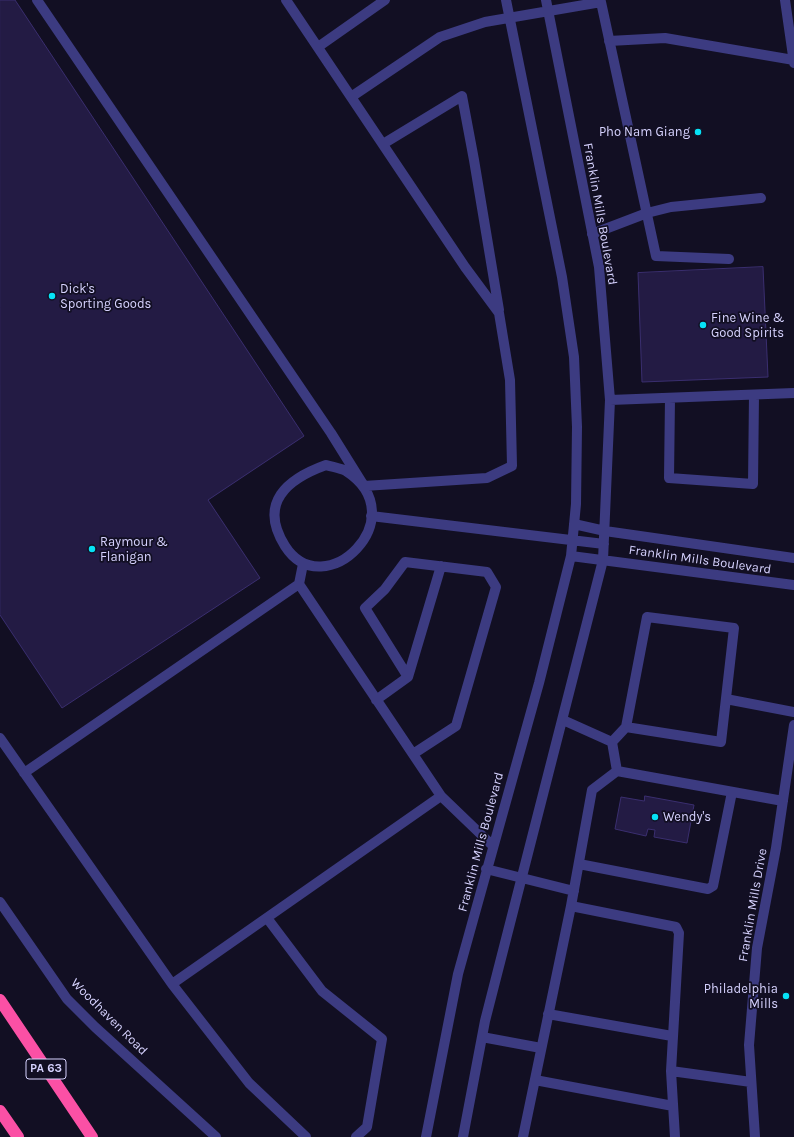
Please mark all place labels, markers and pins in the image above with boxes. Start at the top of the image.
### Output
place label: Pho Nam Giang [599,124,690,140]
marker: Pho Nam Giang [693,127,703,137]
place label: Dick's Sporting Goods [60,281,151,312]
marker: Dick's Sporting Goods [47,291,57,301]
place label: Fine Wine & Good Spirits [711,310,784,341]
marker: Fine Wine & Good Spirits [698,320,708,330]
place label: Raymour & Flanigan [100,534,168,565]
marker: Raymour & Flanigan [87,544,97,554]
place label: Wendy's [663,809,711,825]
marker: Wendy's [650,812,660,822]
place label: Philadelphia Mills [704,981,778,1012]
marker: Philadelphia Mills [781,991,791,1001]

